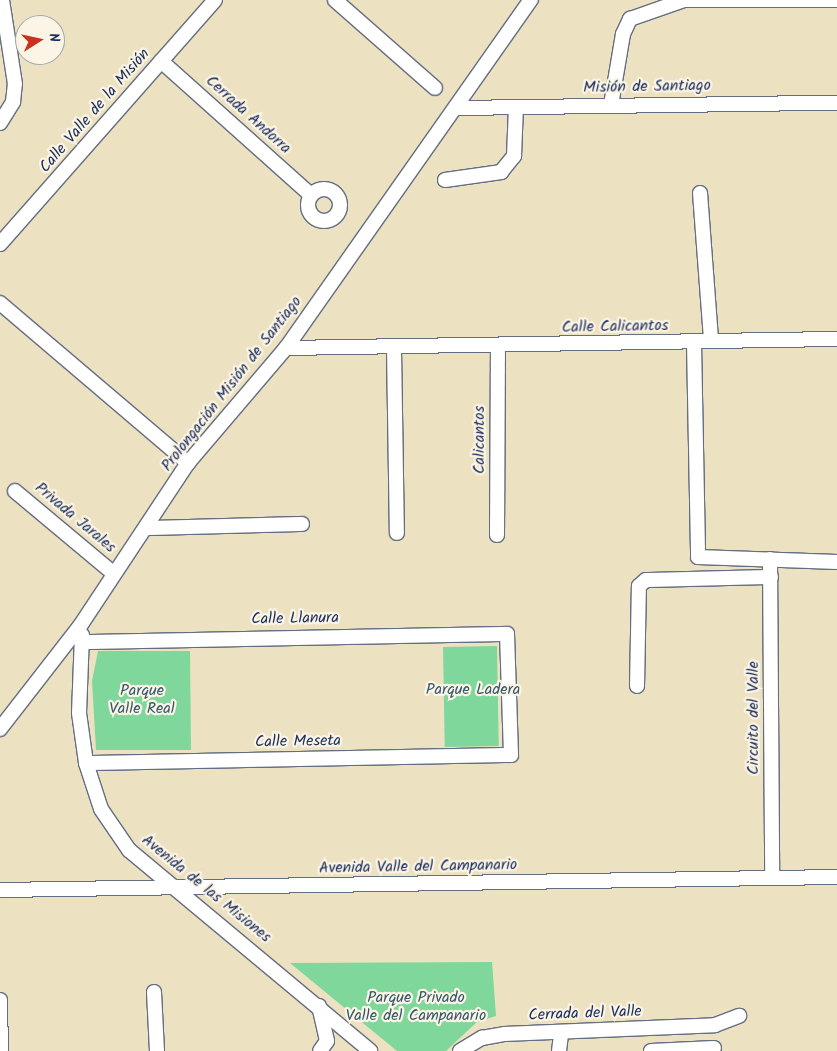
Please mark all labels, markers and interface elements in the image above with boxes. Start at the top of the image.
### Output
north arrow [15,15,65,65]
text: N [42,31,65,44]
street label: Calle Valle de la Misión [36,45,154,177]
street label: Cerrada Andorra [201,72,295,158]
street label: Misión de Santiago [583,76,711,98]
street label: Prolongación Misión de Santiago [158,293,306,475]
street label: Calle Calicantos [561,316,669,338]
street label: Calicantos [470,406,490,474]
street label: Privada Jarales [31,479,119,557]
street label: Calle Llanura [251,609,339,629]
street label: Circuito del Valle [744,661,764,775]
park label: Parque Ladera [426,680,520,700]
park label: Parque Valle Real [109,681,175,719]
street label: Calle Meseta [255,732,341,752]
street label: Avenida de las Misiones [137,831,275,947]
street label: Avenida Valle del Campanario [319,856,517,878]
park label: Parque Privado Valle del Campanario [346,988,486,1026]
street label: Cerrada del Valle [528,1002,642,1026]

